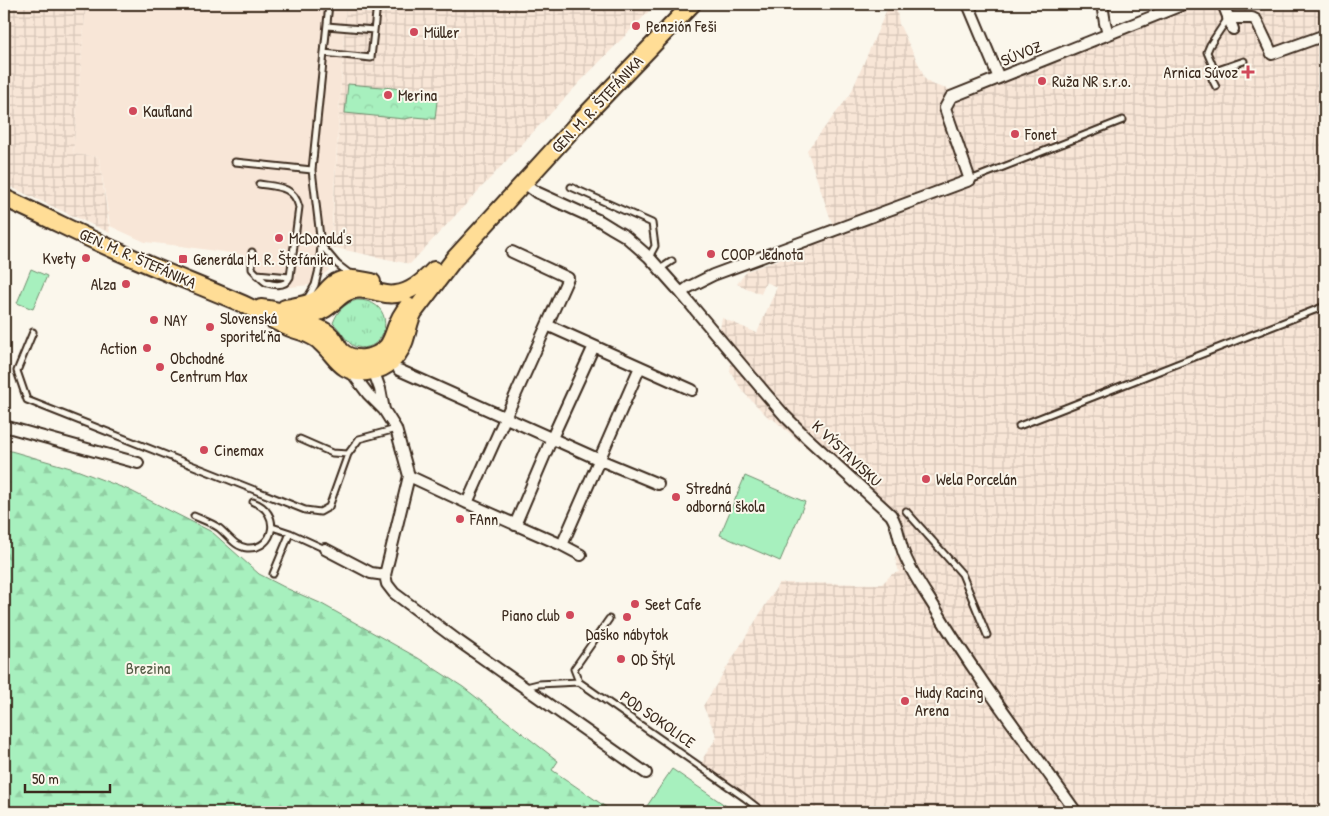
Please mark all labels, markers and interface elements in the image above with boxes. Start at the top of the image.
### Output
place label: Penzión Feši [646,15,717,37]
marker: Penzión Feši [630,20,642,32]
place label: Müller [424,21,459,43]
marker: Müller [408,26,420,38]
street label: SÚVOZ [997,35,1045,71]
street label: GEN. M. R. ŠTEFÁNIKA [546,50,648,157]
place label: Arnica Súvoz [1164,61,1238,83]
marker: Arnica Súvoz [1242,66,1254,78]
place label: Ruža NR s.r.o. [1052,70,1131,92]
marker: Ruža NR s.r.o. [1036,75,1048,87]
place label: Merina [398,84,437,106]
marker: Merina [382,89,394,101]
place label: Kaufland [143,100,192,122]
marker: Kaufland [127,105,139,117]
place label: Fonet [1024,123,1057,145]
marker: Fonet [1009,128,1021,140]
street label: GEN. M. R. ŠTEFÁNIKA [76,222,200,294]
place label: McDonald's [289,227,352,249]
marker: McDonald's [273,232,285,244]
place label: COOP Jednota [721,243,803,265]
place label: Kvety [43,247,76,269]
place label: Generála M. R. Štefánika [193,248,333,270]
marker: COOP Jednota [705,248,717,260]
marker: Kvety [80,252,92,264]
marker: Generála M. R. Štefánika [177,253,189,265]
place label: Alza [91,273,116,295]
marker: Alza [120,278,132,290]
place label: Slovenská sporiteľňa [220,307,280,347]
place label: NAY [164,309,187,331]
marker: NAY [148,314,160,326]
marker: Slovenská sporiteľňa [204,321,216,333]
place label: Action [100,337,137,359]
marker: Action [141,342,153,354]
place label: Obchodné Centrum Max [170,347,248,387]
marker: Obchodné Centrum Max [154,361,166,373]
street label: K VÝSTAVISKU [807,415,887,491]
place label: Cinemax [214,439,264,461]
marker: Cinemax [198,444,210,456]
place label: Wela Porcelán [936,468,1017,490]
marker: Wela Porcelán [920,473,932,485]
place label: Stredná odborná škola [686,477,765,517]
marker: Stredná odborná škola [670,491,682,503]
place label: FAnn [469,508,498,530]
marker: FAnn [454,513,466,525]
place label: Seet Cafe [645,593,702,615]
marker: Seet Cafe [629,598,641,610]
place label: Piano club [502,604,560,626]
marker: Piano club [564,609,576,621]
marker: Daško nábytok [621,611,633,623]
place label: Daško nábytok [586,623,668,645]
place label: OD Štýl [631,648,676,670]
marker: OD Štýl [615,653,627,665]
park label: Brezina [126,657,170,679]
place label: Hudy Racing Arena [915,681,983,721]
street label: POD SOKOLICE [616,685,700,753]
marker: Hudy Racing Arena [899,695,911,707]
scale bar [25,761,110,793]
text: 50 m [32,768,59,789]

